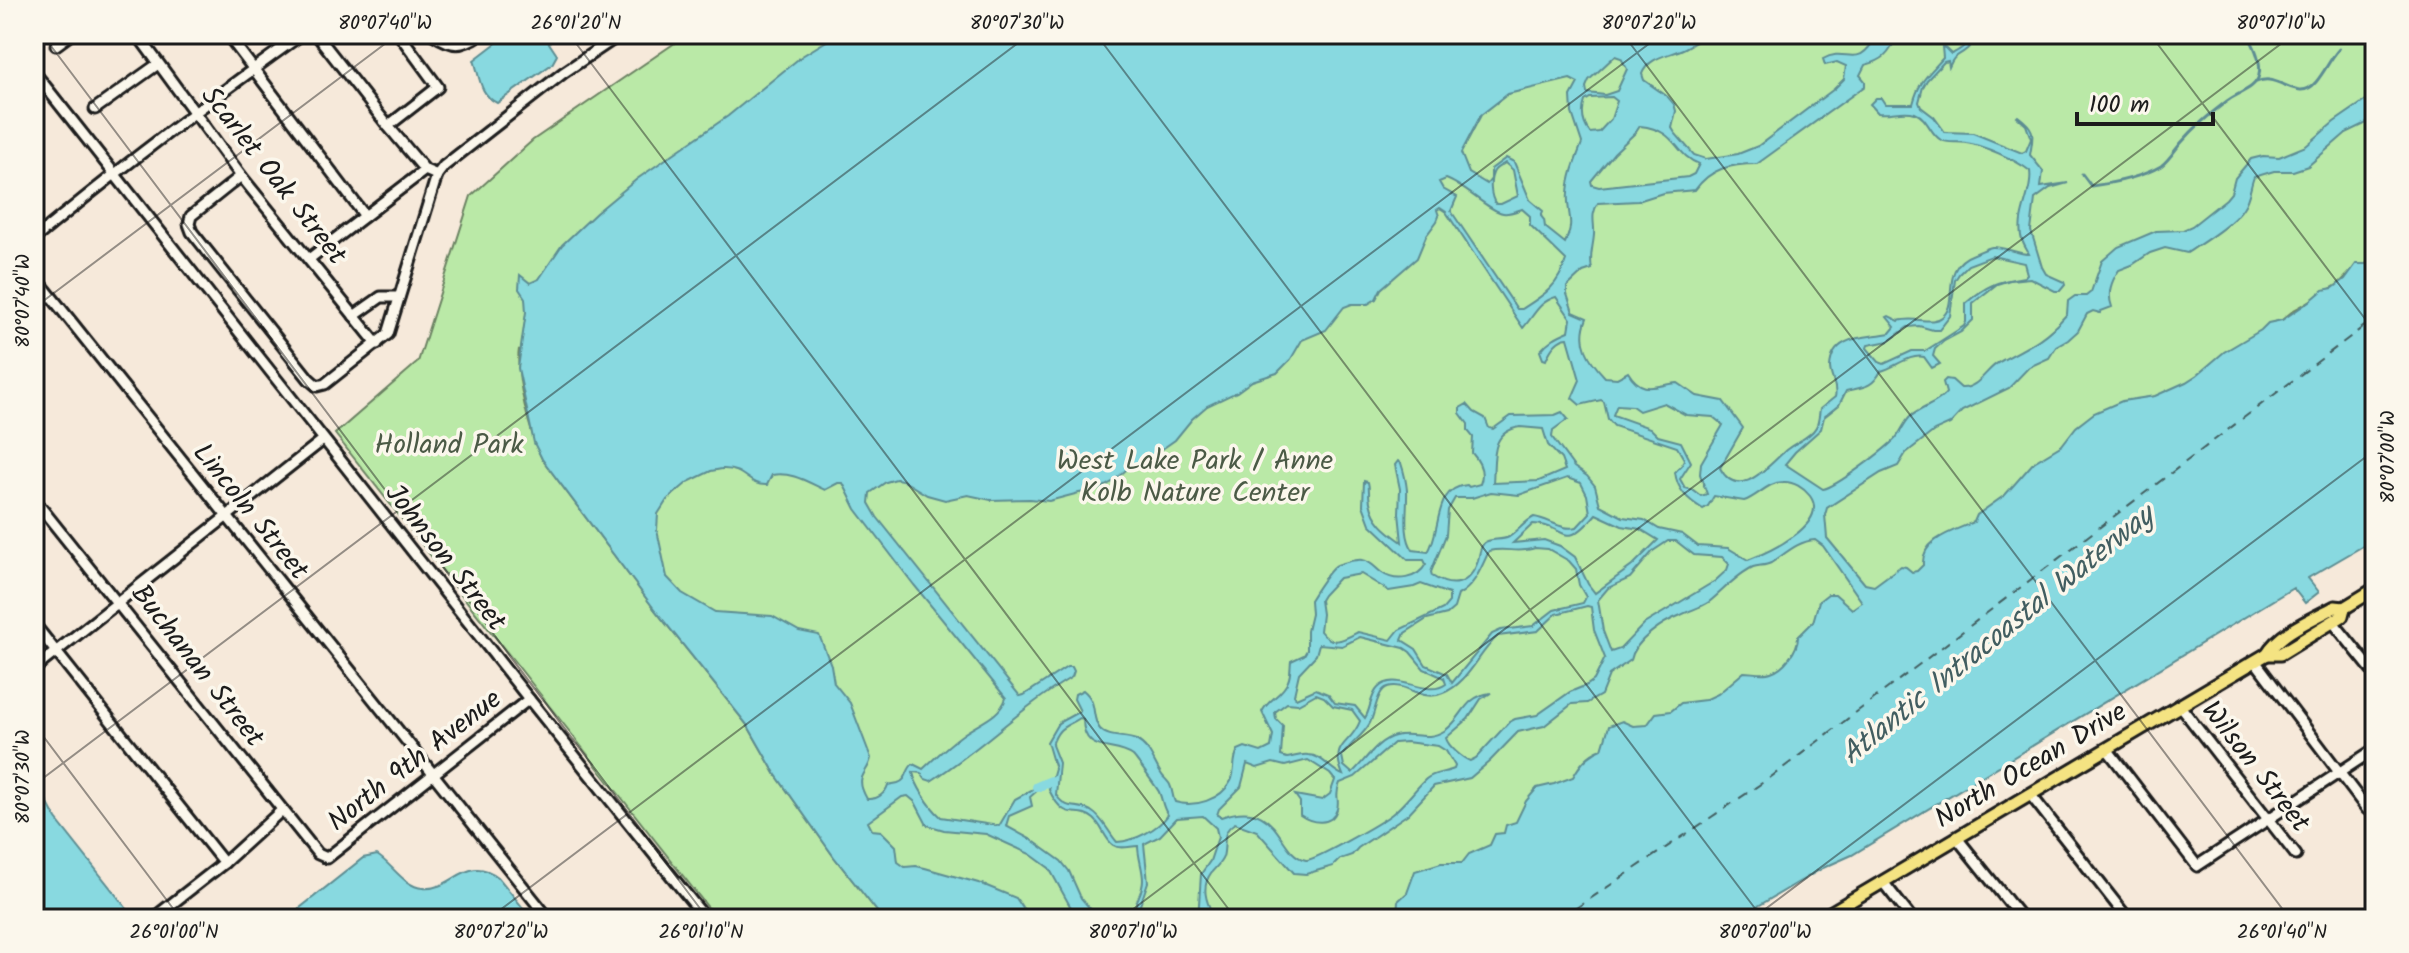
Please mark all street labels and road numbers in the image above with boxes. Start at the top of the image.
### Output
street label: Scarlet Oak Street [188,77,358,276]
street label: Lincoln Street [180,433,320,592]
street label: Johnson Street [373,474,518,643]
street label: Buchanan Street [119,574,276,758]
street label: North 9th Avenue [318,678,512,844]
street label: North Ocean Drive [1926,690,2136,841]
street label: Wilson Street [2189,691,2322,844]

